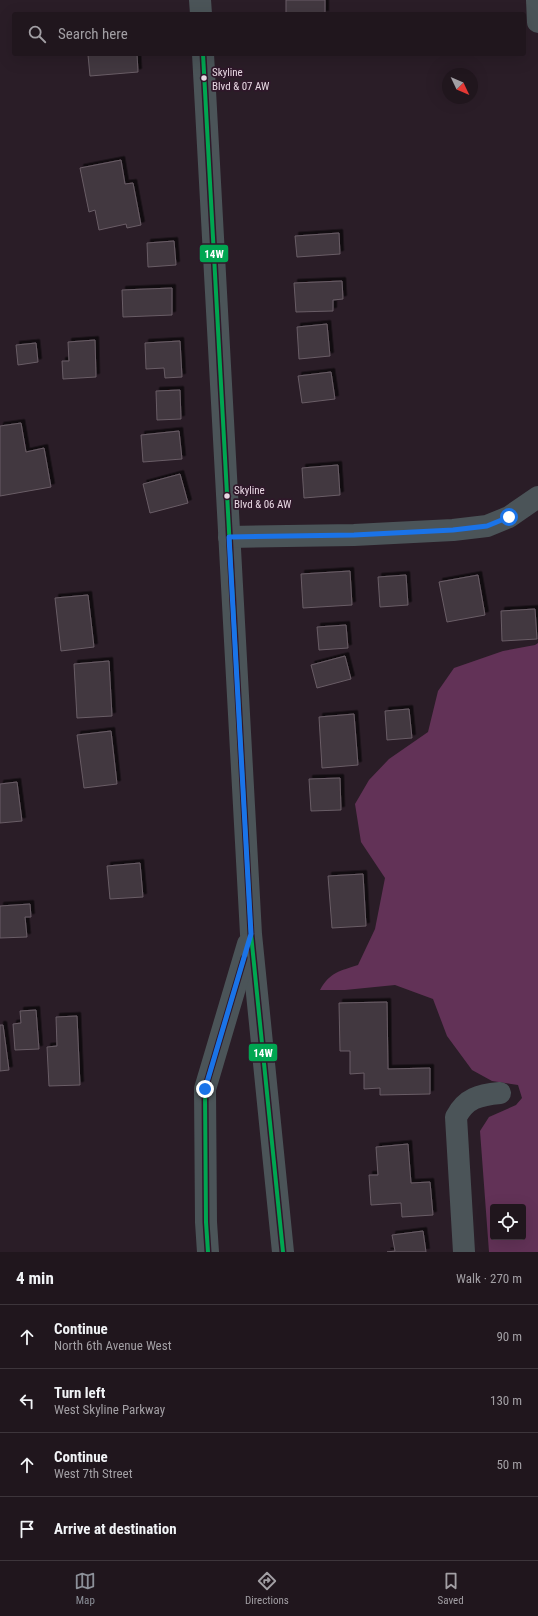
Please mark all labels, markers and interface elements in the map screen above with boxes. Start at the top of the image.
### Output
search box [12,12,526,56]
icon: search [26,23,48,45]
text: Search here [58,25,128,43]
place label: Skyline Blvd & 07 AW [212,66,270,93]
north arrow [442,68,478,104]
marker: Skyline Blvd & 07 AW [199,73,209,83]
line badge: 14W [199,244,229,263]
text: 14W [204,248,224,261]
place label: Skyline Blvd & 06 AW [234,484,292,511]
marker: Skyline Blvd & 06 AW [222,491,232,501]
route start [500,508,518,526]
line badge: 14W [248,1043,278,1062]
text: 14W [253,1047,273,1060]
route end [196,1080,214,1098]
map controls [490,1204,526,1240]
button: locate [490,1204,526,1240]
text: 4 min [16,1268,54,1288]
text: Walk · 270 m [456,1271,522,1286]
text: Continue [54,1320,108,1338]
icon: ahead [16,1326,38,1348]
text: 90 m [496,1329,522,1344]
text: North 6th Avenue West [54,1338,171,1353]
text: Turn left [54,1384,105,1402]
icon: left [16,1390,38,1412]
text: 130 m [490,1393,522,1408]
text: West Skyline Parkway [54,1402,165,1417]
text: Continue [54,1448,108,1466]
icon: ahead [16,1454,38,1476]
text: 50 m [496,1457,522,1472]
text: West 7th Street [54,1466,133,1481]
icon: arrive [16,1518,38,1540]
text: Arrive at destination [54,1520,177,1538]
tab: Map [74,1570,96,1607]
tab: Directions [245,1570,289,1607]
tab: Saved [438,1570,464,1607]

